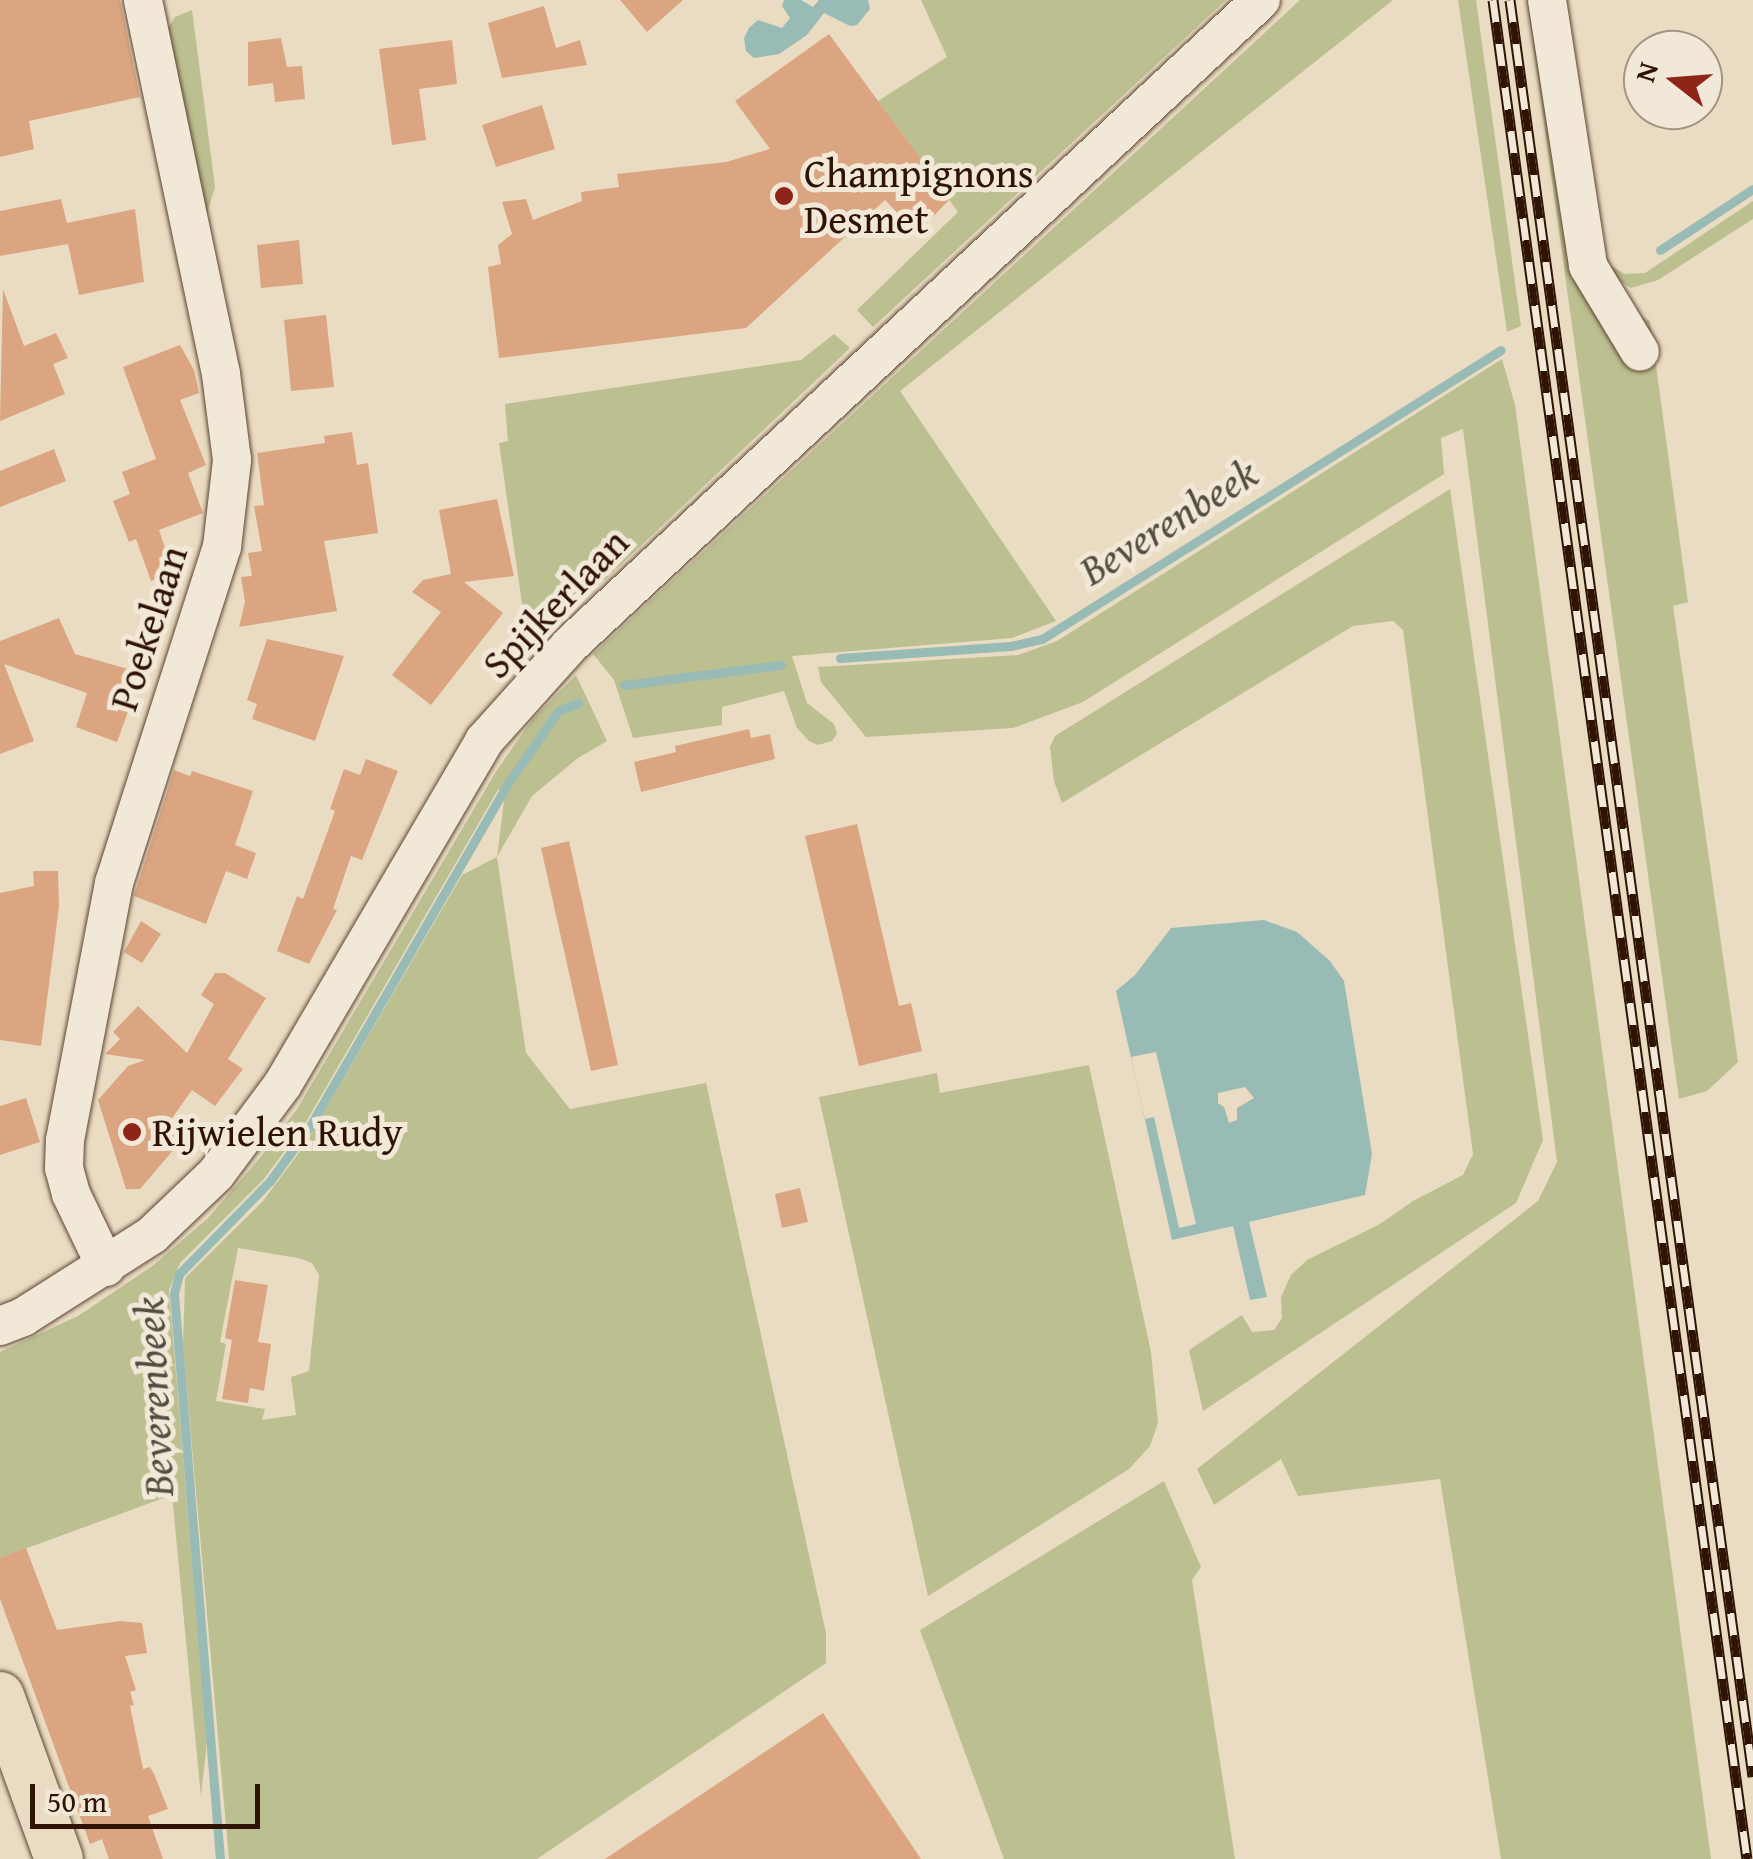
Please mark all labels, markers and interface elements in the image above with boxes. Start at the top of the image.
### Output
north arrow [1623,30,1723,130]
text: N [1623,57,1668,87]
place label: Champignons Desmet [804,149,1034,243]
marker: Champignons Desmet [773,185,795,207]
water label: Beverenbeek [1070,447,1266,595]
street label: Spijkerlaan [472,518,638,688]
street label: Poekelaan [99,540,197,716]
place label: Rijwielen Rudy [152,1108,403,1156]
marker: Rijwielen Rudy [121,1121,143,1143]
water label: Beverenbeek [123,1296,183,1498]
scale bar [35,1764,265,1826]
text: 50 m [47,1779,107,1823]

